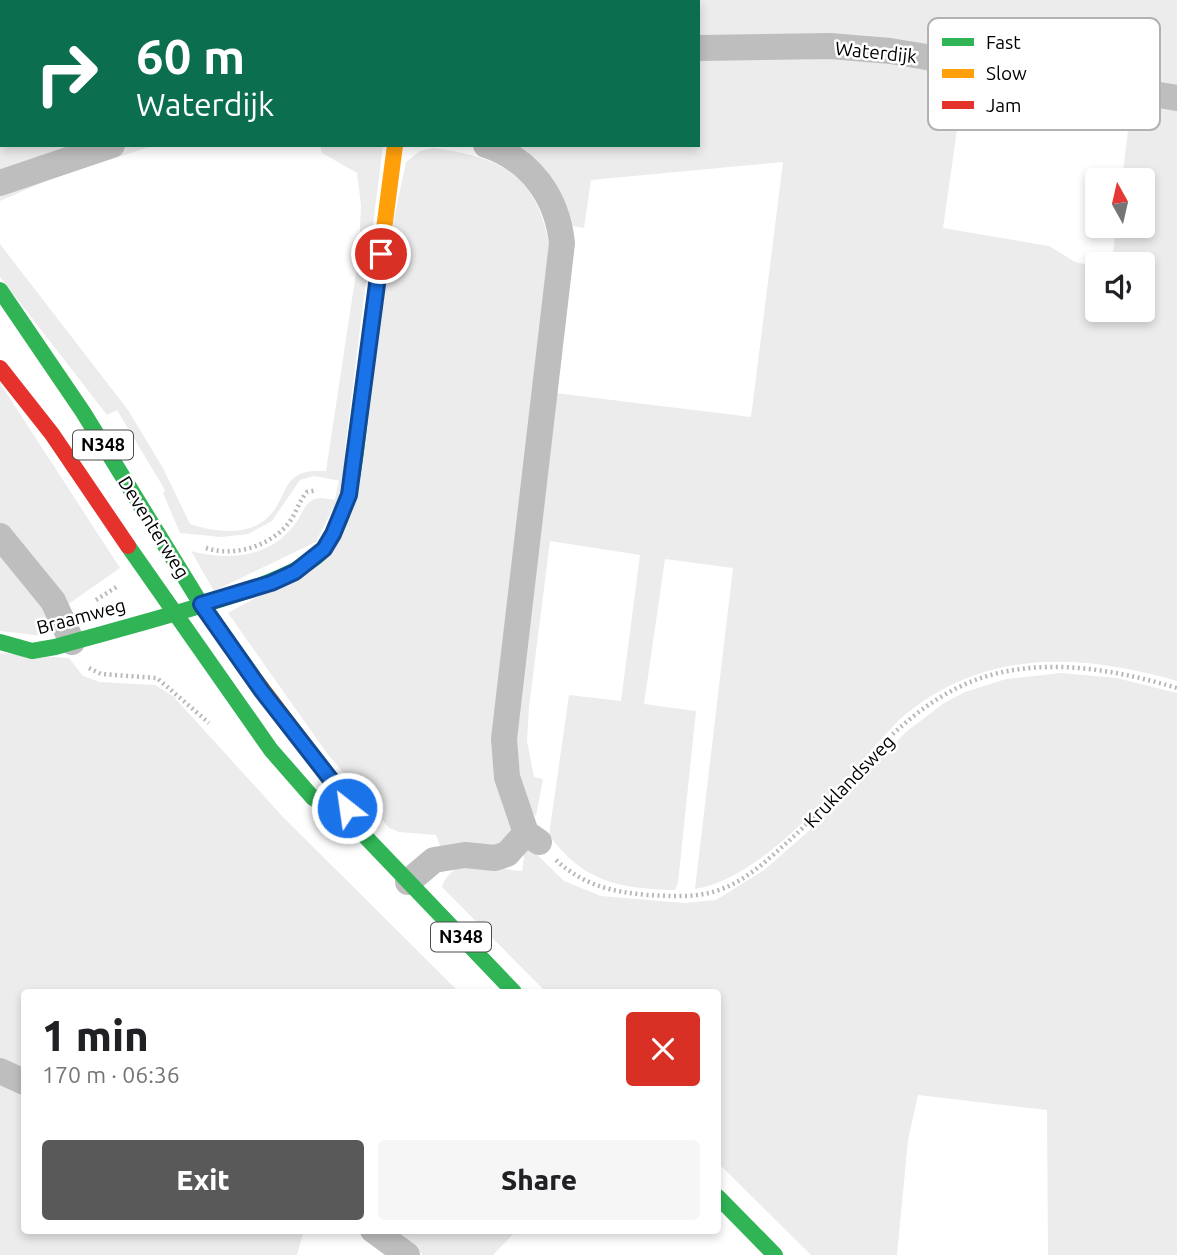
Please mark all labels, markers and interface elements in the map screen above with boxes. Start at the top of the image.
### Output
legend [928,18,1160,130]
icon: right [21,28,112,119]
text: 60 m [136,28,245,83]
text: Fast [986,31,1021,53]
street label: Waterdijk [834,37,918,67]
text: Slow [986,62,1027,84]
text: Waterdijk [136,86,274,122]
text: Jam [986,94,1022,116]
north arrow [1085,168,1155,238]
map controls [1085,168,1155,322]
pin [351,224,411,284]
icon: arrive [362,235,400,273]
button: sound [1085,252,1155,322]
road number: N348 [73,430,133,460]
street label: Deventerweg [114,472,194,582]
street label: Braamweg [34,594,128,638]
street label: Kruklandsweg [799,730,899,832]
position arrow [310,771,384,845]
road number: N348 [431,922,491,952]
text: 1 min [42,1012,149,1059]
button: close [626,1012,700,1086]
text: 170 m · 06:36 [42,1062,180,1087]
button: Exit [42,1140,364,1220]
button: Share [378,1140,700,1220]

